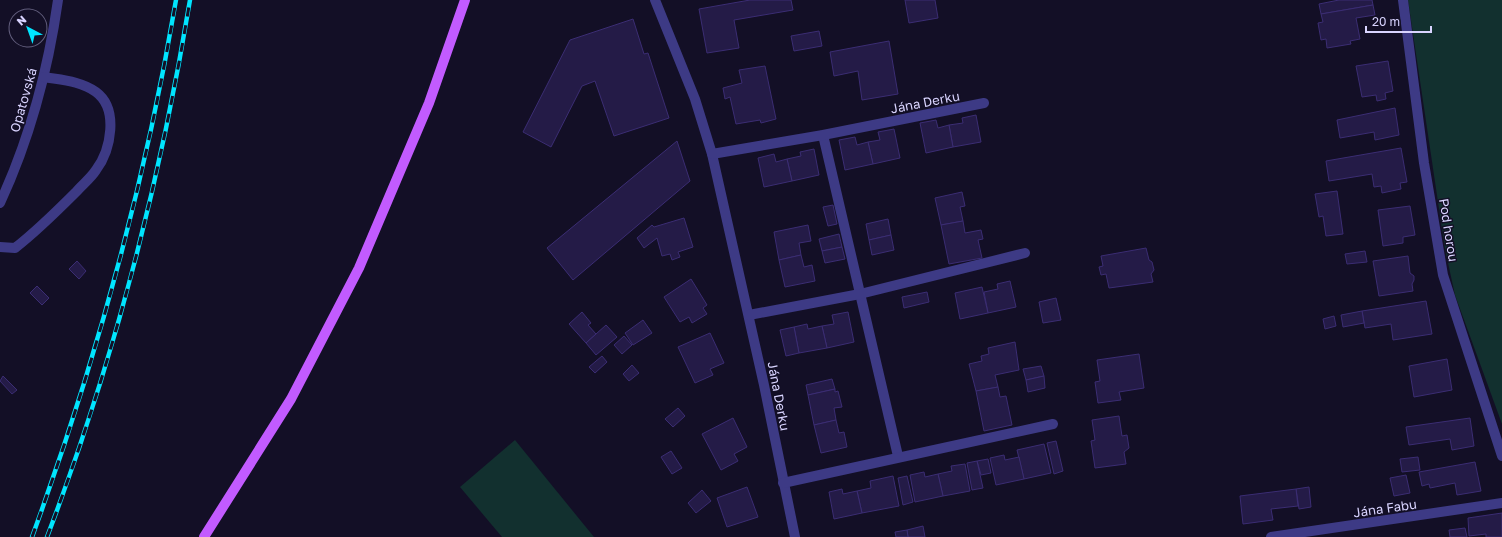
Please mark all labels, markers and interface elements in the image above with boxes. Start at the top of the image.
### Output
north arrow [8,8,48,48]
scale bar [1366,8,1431,34]
text: N [14,12,29,28]
text: 20 m [1372,14,1400,29]
street label: Opatovská [6,66,40,134]
street label: Jána Derku [889,87,961,117]
street label: Pod horou [1436,197,1462,263]
street label: Jána Derku [764,360,794,432]
street label: Jána Fabu [1352,496,1418,520]

